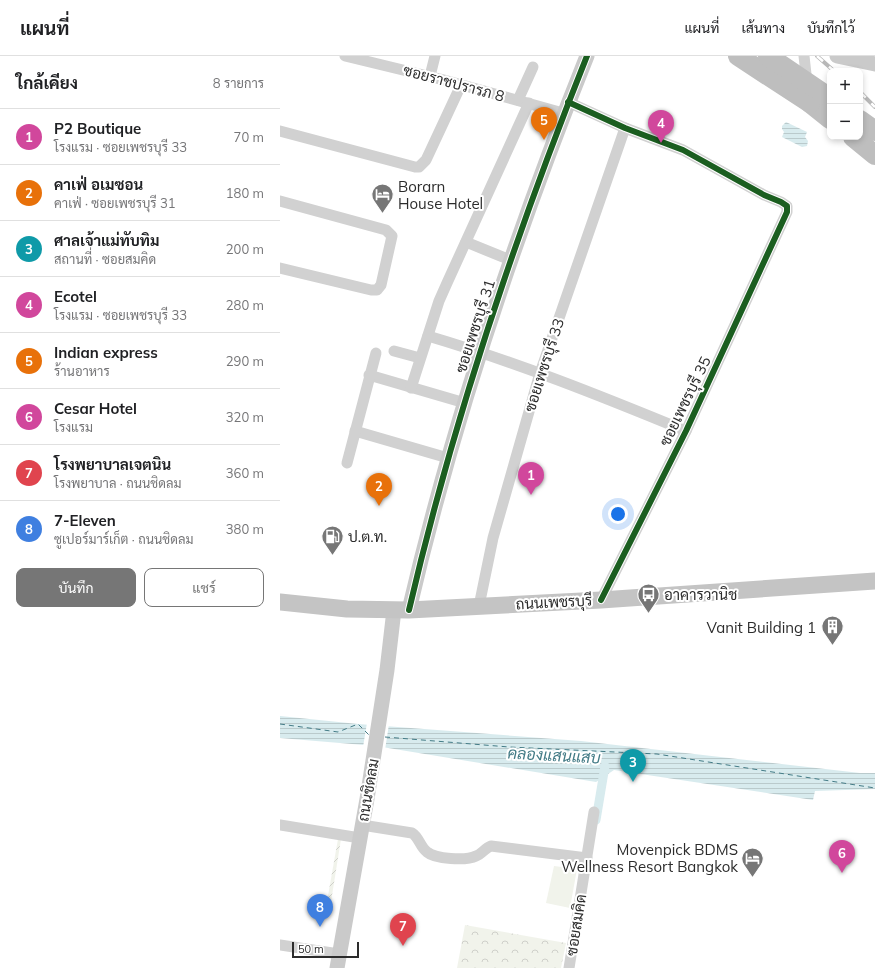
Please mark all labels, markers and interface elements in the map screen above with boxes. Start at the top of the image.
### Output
text: แผนที่ [20,16,69,40]
text: แผนที่ [684,19,719,37]
text: เส้นทาง [741,19,785,37]
text: บันทึกไว้ [807,19,855,37]
street label: ซอยราชปรารภ 8 [401,60,507,106]
map controls [827,68,863,140]
button: + [827,68,863,104]
text: ใกล้เคียง [16,72,78,93]
text: 8 รายการ [213,75,264,91]
button: − [827,104,863,140]
pin: 5 [531,107,557,140]
pin: 4 [648,110,674,143]
text: P2 Boutique [54,119,141,138]
text: 1 [25,129,33,145]
text: 70 m [234,129,264,145]
text: โรงแรม · ซอยเพชรบุรี 33 [54,139,187,155]
text: คาเฟ่ อเมซอน [54,175,143,194]
place label: Borarn House Hotel [398,177,483,213]
hotel icon: Borarn House Hotel [369,182,395,215]
text: 2 [25,185,33,201]
text: 180 m [226,185,264,201]
text: คาเฟ่ · ซอยเพชรบุรี 31 [54,195,176,211]
text: ศาลเจ้าแม่ทับทิม [54,231,159,250]
text: 3 [25,241,33,257]
text: 200 m [226,241,264,257]
text: สถานที่ · ซอยสมคิด [54,251,156,267]
street label: ซอยเพชรบุรี 31 [451,277,501,376]
text: Ecotel [54,287,97,306]
text: 4 [25,297,33,313]
text: 280 m [226,297,264,313]
text: โรงแรม · ซอยเพชรบุรี 33 [54,307,187,323]
street label: ซอยเพชรบุรี 33 [520,316,570,415]
text: Indian express [54,343,158,362]
text: 5 [25,353,33,369]
text: 290 m [226,353,264,369]
street label: ซอยเพชรบุรี 35 [655,353,717,450]
text: ร้านอาหาร [54,363,110,379]
text: Cesar Hotel [54,399,137,418]
text: 6 [25,409,33,425]
text: 320 m [226,409,264,425]
text: โรงแรม [54,419,93,435]
text: โรงพยาบาลเจตนิน [54,455,171,474]
pin: 1 [518,462,544,495]
text: 7 [25,465,33,481]
text: 360 m [226,465,264,481]
pin: 2 [366,473,392,506]
text: โรงพยาบาล · ถนนชิดลม [54,475,181,491]
your location [608,504,628,524]
text: 7-Eleven [54,511,116,530]
text: 8 [25,521,33,537]
text: 380 m [226,521,264,537]
fuel station icon: ป.ต.ท. [320,523,346,556]
place label: ป.ต.ท. [348,527,387,546]
text: ซูเปอร์มาร์เก็ต · ถนนชิดลม [54,531,193,547]
button: บันทึก [16,568,136,607]
button: แชร์ [144,568,264,607]
bus stop icon: อาคารวานิช [635,581,661,614]
place label: อาคารวานิช [664,585,737,604]
street label: ถนนเพชรบุรี [515,591,593,615]
building icon: Vanit Building 1 [819,614,845,647]
place label: Vanit Building 1 [707,618,816,637]
water label: คลองแสนแสบ [507,743,602,767]
pin: 3 [620,749,646,782]
street label: ถนนชิดลม [353,757,383,823]
place label: Movenpick BDMS Wellness Resort Bangkok [561,840,738,876]
pin: 6 [829,840,855,873]
hotel icon: Movenpick BDMS Wellness Resort Bangkok [740,845,766,878]
street label: ซอยสมคิด [562,893,590,957]
pin: 8 [307,894,333,927]
pin: 7 [390,913,416,946]
scale bar [292,940,359,959]
text: 50 m [298,942,324,956]

